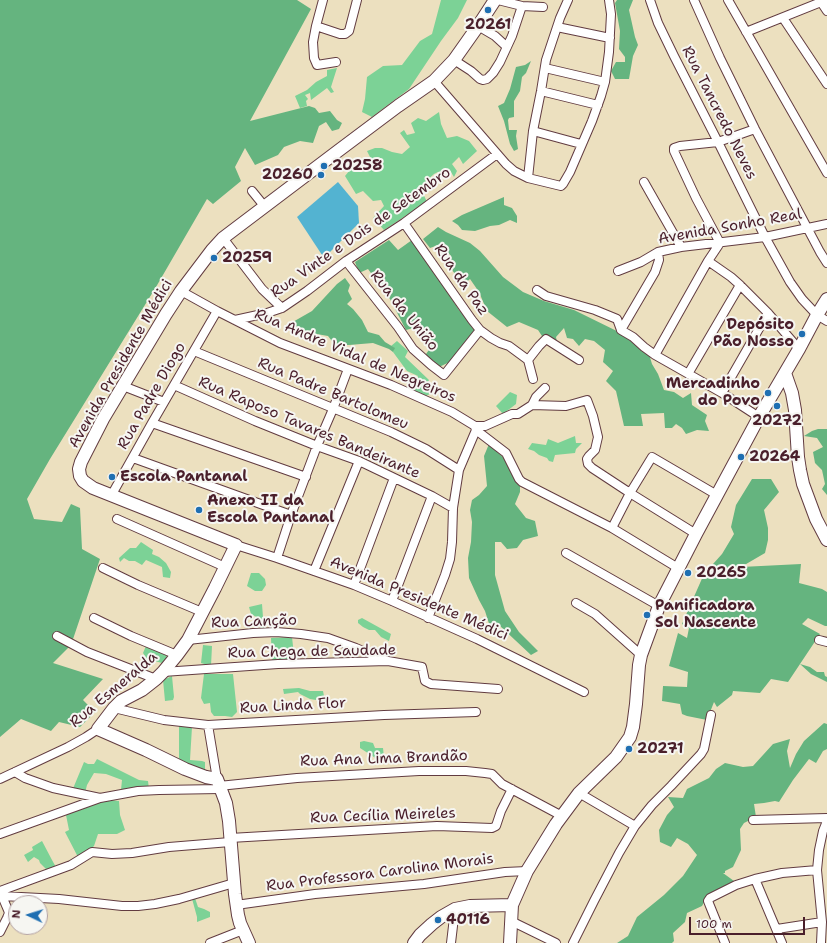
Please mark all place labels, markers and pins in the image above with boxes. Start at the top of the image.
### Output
marker: 20261 [483,5,493,15]
place label: 20261 [465,16,511,34]
place label: 20258 [332,157,382,175]
marker: 20258 [319,161,329,171]
place label: 20260 [262,166,313,184]
marker: 20260 [316,170,326,180]
place label: 20259 [222,249,272,267]
marker: 20259 [209,253,219,263]
place label: Depósito Pão Nosso [713,316,794,351]
marker: Depósito Pão Nosso [797,329,807,339]
place label: Mercadinho do Povo [666,375,760,410]
marker: Mercadinho do Povo [763,388,773,398]
marker: 20272 [772,401,782,411]
place label: 20272 [752,412,802,430]
place label: 20264 [749,448,800,466]
marker: 20264 [736,452,746,462]
place label: Escola Pantanal [120,468,247,486]
marker: Escola Pantanal [107,472,117,482]
place label: Anexo II da Escola Pantanal [207,492,334,527]
marker: Anexo II da Escola Pantanal [194,505,204,515]
place label: 20265 [696,564,746,582]
marker: 20265 [683,568,693,578]
place label: Panificadora Sol Nascente [655,597,756,632]
marker: Panificadora Sol Nascente [642,610,652,620]
place label: 20271 [637,740,684,758]
marker: 20271 [624,744,634,754]
place label: 40116 [446,911,490,929]
marker: 40116 [433,915,443,925]

